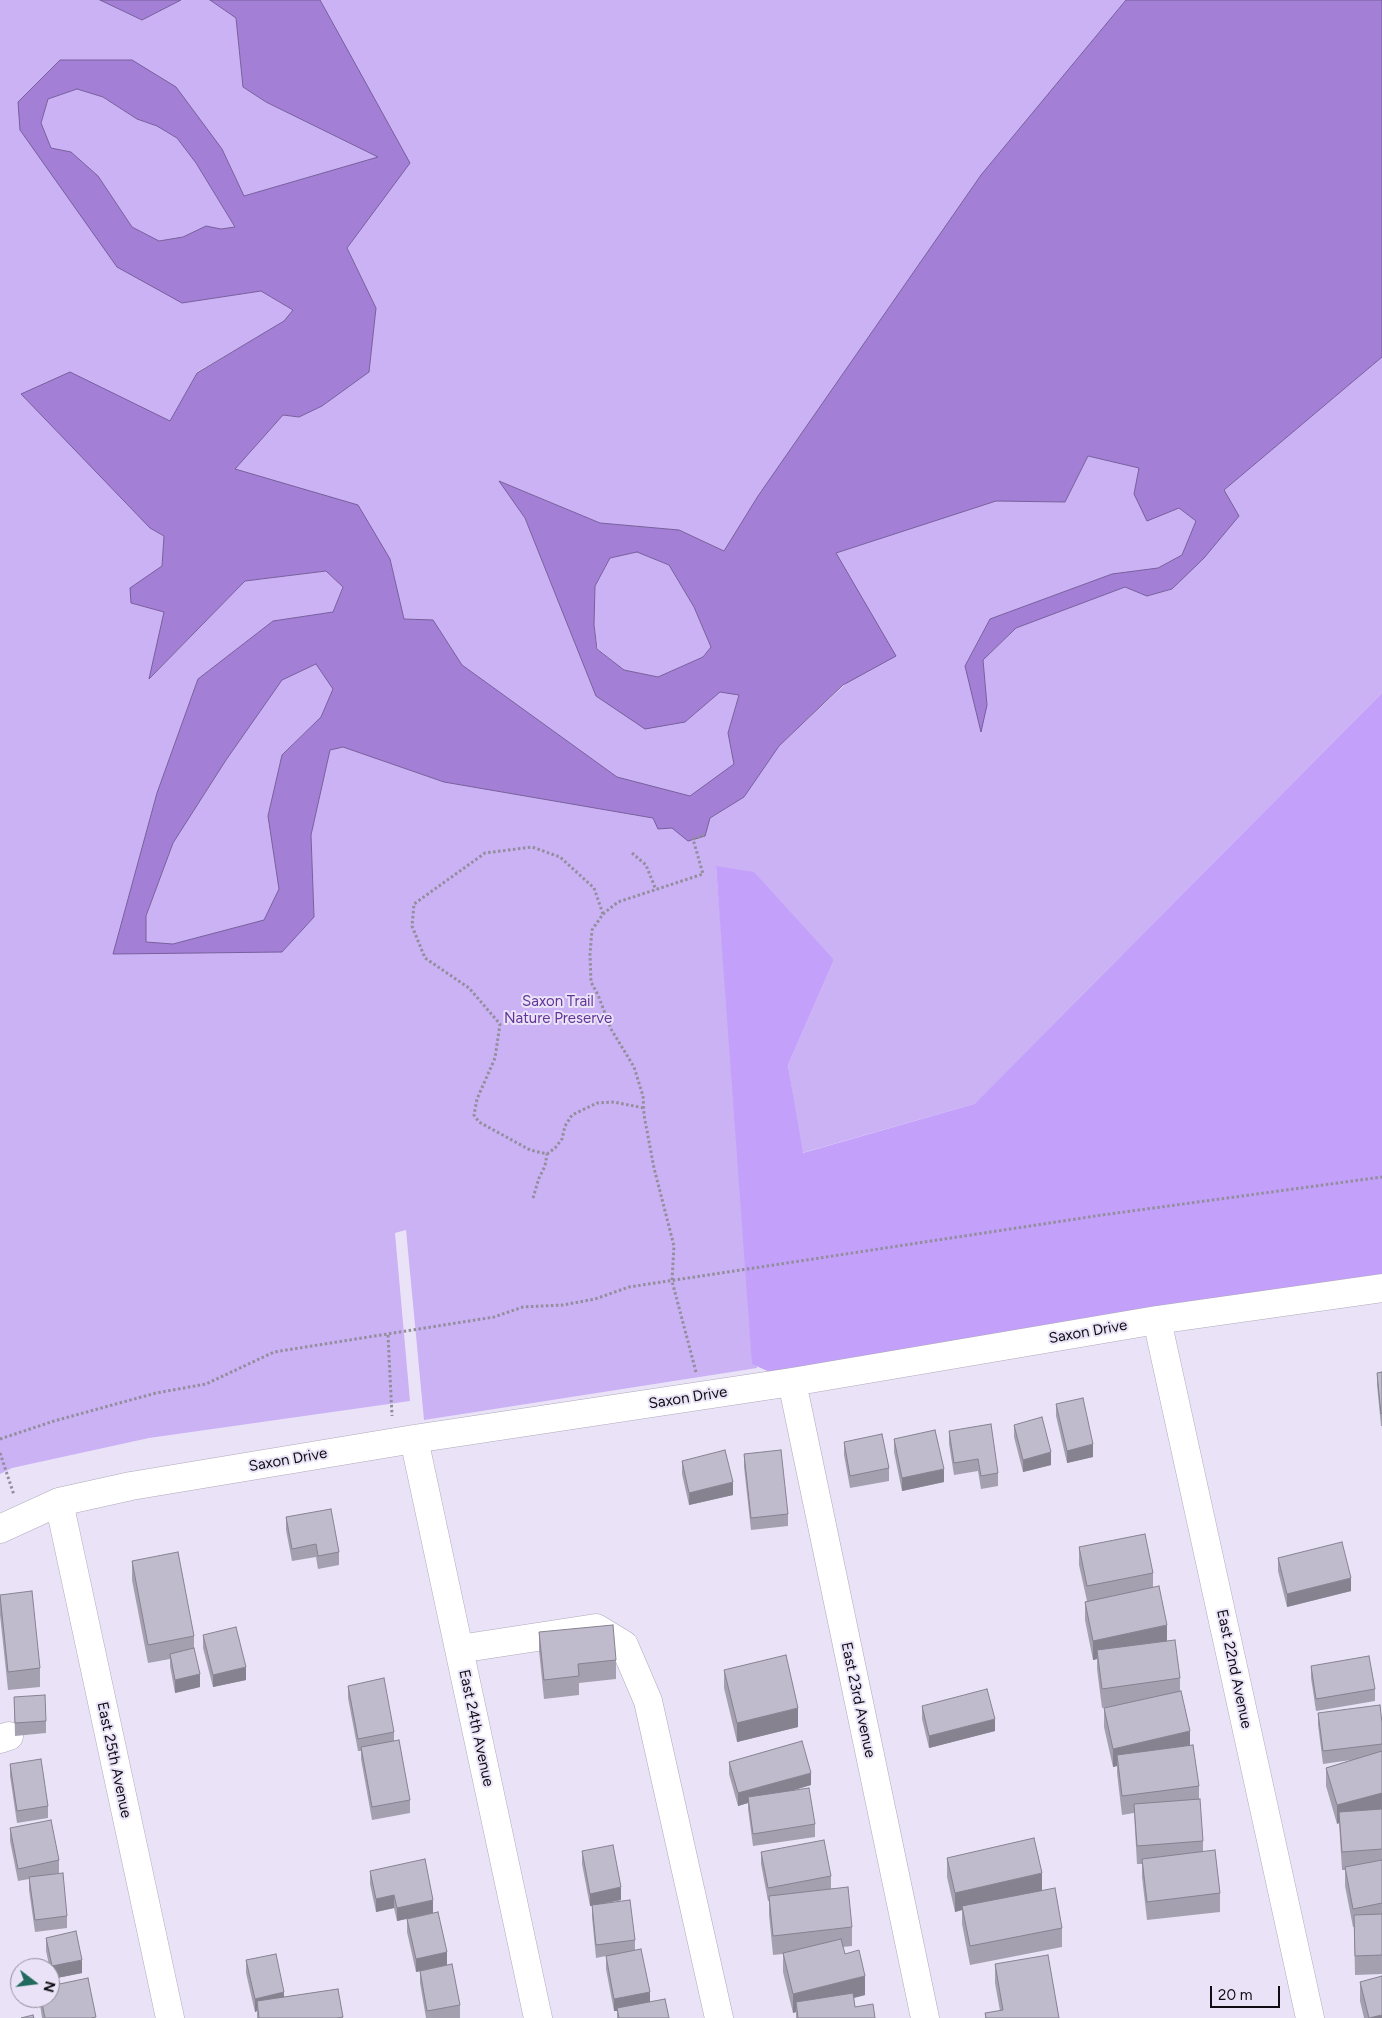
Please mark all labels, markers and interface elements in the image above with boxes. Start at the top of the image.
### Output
park label: Saxon Trail Nature Preserve [504,993,612,1028]
street label: Saxon Drive [1047,1316,1129,1348]
street label: Saxon Drive [647,1383,729,1413]
street label: Saxon Drive [247,1444,329,1476]
street label: East 22nd Avenue [1213,1608,1255,1730]
street label: East 23rd Avenue [837,1641,879,1759]
street label: East 24th Avenue [455,1668,497,1788]
street label: East 25th Avenue [93,1700,135,1820]
north arrow [10,1958,60,2008]
scale bar [1212,1976,1282,2008]
text: N [39,1979,59,1994]
text: 20 m [1218,1986,1252,2004]

